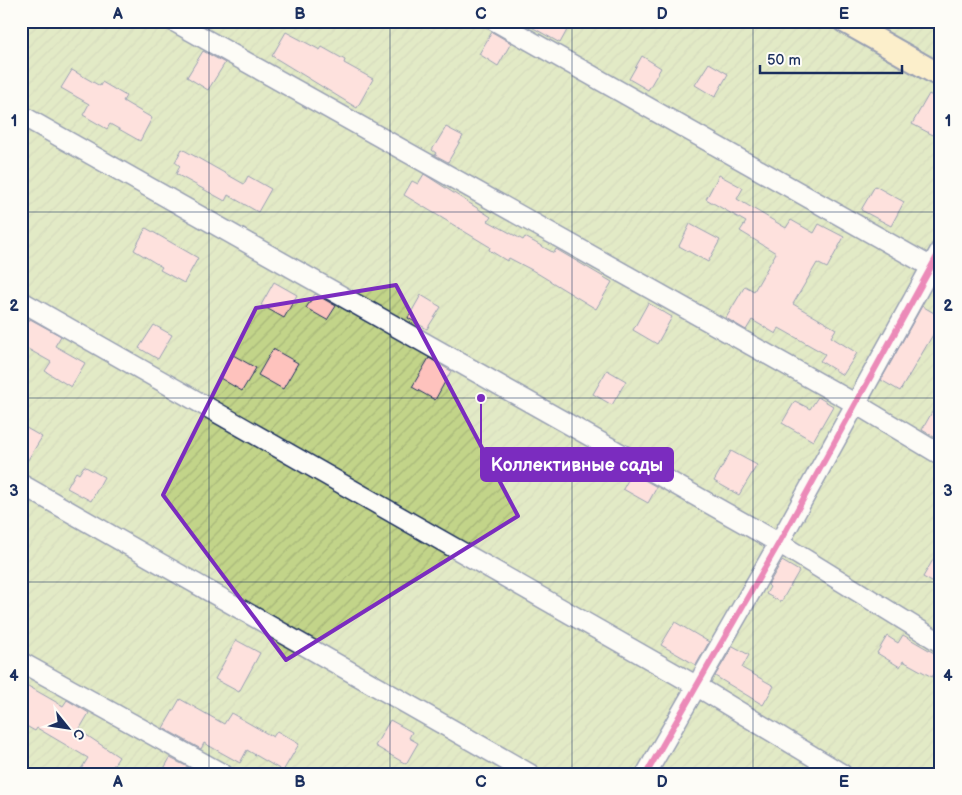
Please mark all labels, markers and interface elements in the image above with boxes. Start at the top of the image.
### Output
text: A [112,5,123,24]
text: B [294,5,306,24]
text: C [475,5,487,24]
text: D [656,5,668,24]
text: E [839,5,849,24]
scale bar [760,42,902,74]
text: 50 m [767,51,801,70]
text: 1 [11,112,17,131]
text: 1 [945,112,951,131]
text: 2 [9,297,19,316]
text: 2 [943,297,953,316]
callout: Коллективные сады [481,448,673,481]
text: Коллективные сады [491,455,663,476]
text: 3 [9,482,19,501]
text: 3 [943,482,953,501]
text: 4 [9,667,19,686]
text: 4 [943,667,953,686]
north arrow [42,702,92,752]
text: С [69,726,89,743]
text: A [112,773,123,792]
text: B [294,773,306,792]
text: C [475,773,487,792]
text: D [656,773,668,792]
text: E [839,773,849,792]

